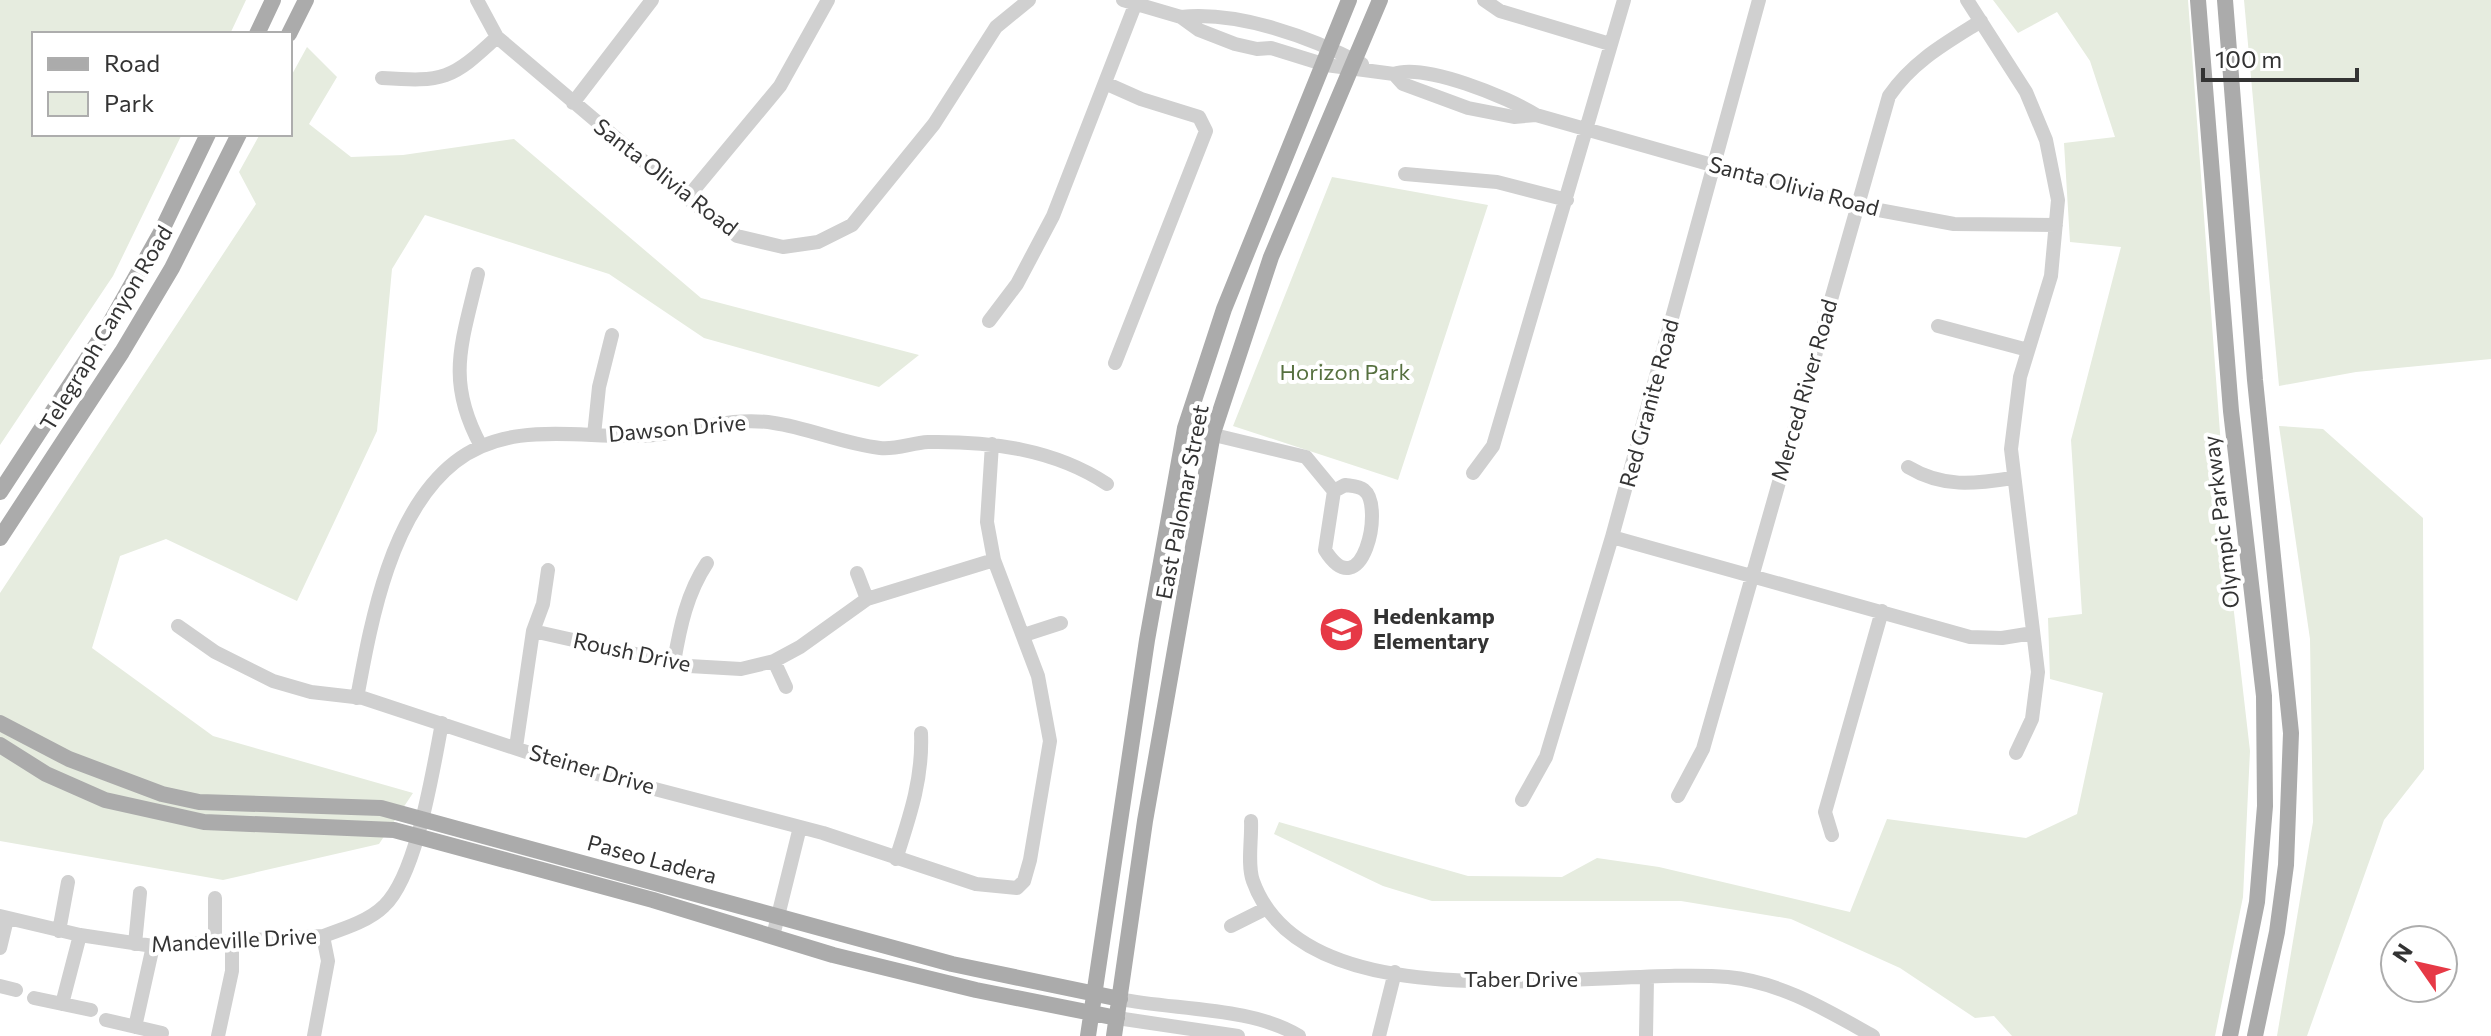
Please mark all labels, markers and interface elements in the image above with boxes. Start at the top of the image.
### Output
legend [32,32,292,136]
scale bar [2203,32,2357,82]
text: 100 m [2215,44,2282,73]
text: Road [104,48,160,77]
text: Park [104,88,154,117]
street label: Santa Olivia Road [589,112,744,241]
street label: Santa Olivia Road [1706,150,1882,221]
street label: Telegraph Canyon Road [34,220,177,435]
street label: Merced River Road [1765,296,1842,484]
street label: Red Granite Road [1613,316,1684,490]
park label: Horizon Park [1280,358,1411,385]
street label: East Palomar Street [1149,402,1214,602]
street label: Dawson Drive [607,408,747,447]
street label: Olympic Parkway [2197,434,2245,610]
place label: Hedenkamp Elementary [1373,602,1495,654]
school or university icon: Hedenkamp Elementary [1318,605,1366,653]
street label: Roush Drive [571,626,693,677]
street label: Steiner Drive [526,738,658,799]
street label: Paseo Ladera [585,828,720,889]
street label: Mandeville Drive [150,922,318,957]
north arrow [2379,924,2459,1004]
text: N [2386,938,2418,967]
street label: Taber Drive [1464,965,1578,992]

